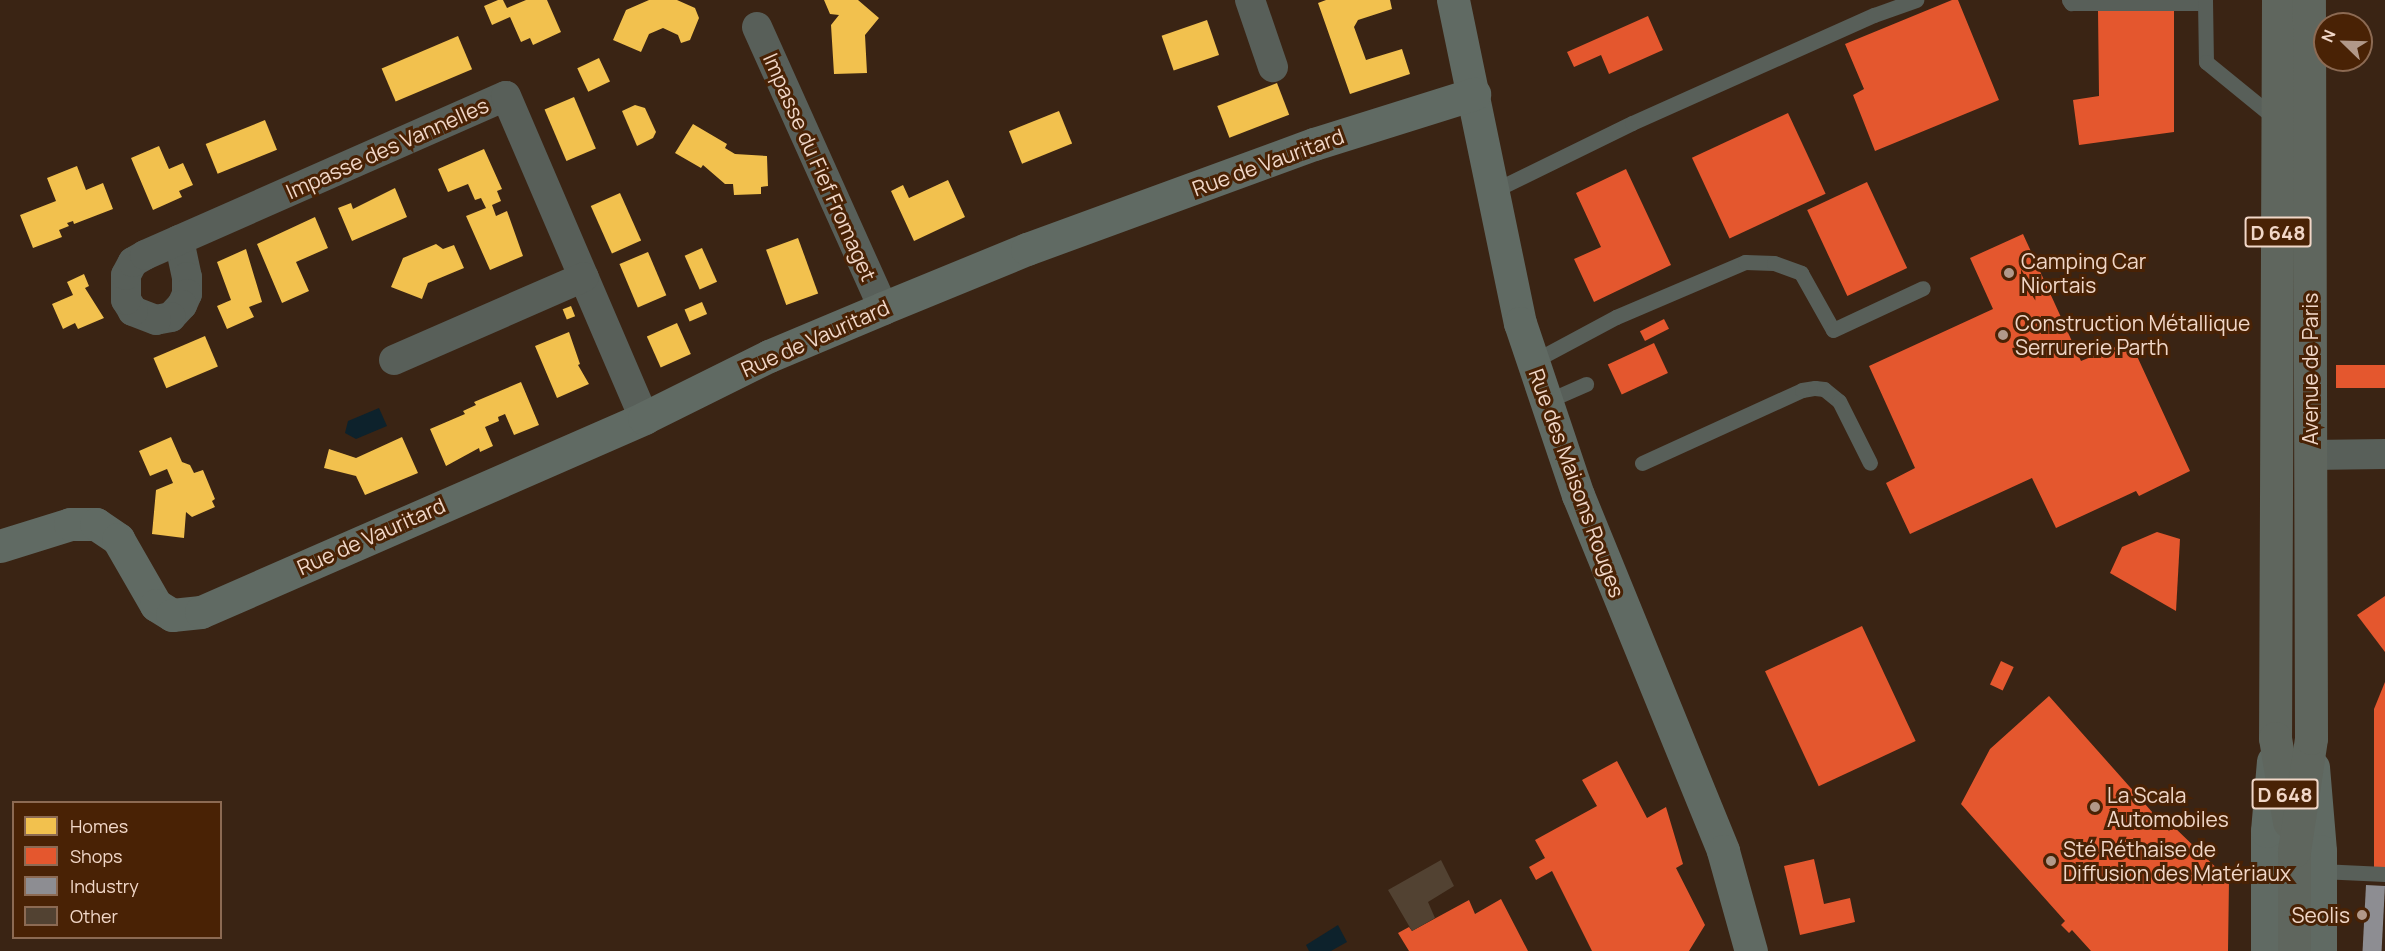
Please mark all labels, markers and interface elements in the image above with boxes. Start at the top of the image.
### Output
north arrow [2313,12,2373,72]
text: N [2316,26,2341,45]
street label: Impasse du Fief Fromaget [758,49,882,285]
street label: Impasse des Vannelles [282,92,492,204]
street label: Rue de Vauritard [1189,123,1347,201]
road number: D 648 [2244,215,2312,249]
place label: Camping Car Niortais [2021,248,2146,298]
marker: Camping Car Niortais [2002,266,2016,280]
street label: Avenue de Paris [2297,293,2323,445]
street label: Rue de Vauritard [737,294,893,382]
place label: Construction Métallique Serrurerie Parth [2015,310,2250,360]
marker: Construction Métallique Serrurerie Parth [1996,328,2010,342]
street label: Rue des Maisons Rouges [1524,365,1630,601]
street label: Rue de Vauritard [293,492,449,580]
road number: D 648 [2250,777,2320,811]
place label: La Scala Automobiles [2107,782,2229,832]
marker: La Scala Automobiles [2088,800,2102,814]
legend [12,801,222,939]
text: Homes [70,814,128,838]
place label: Sté Réthaise de Diffusion des Matériaux [2063,836,2291,886]
text: Shops [70,844,122,868]
marker: Sté Réthaise de Diffusion des Matériaux [2044,854,2058,868]
text: Industry [70,874,139,898]
place label: Seolis [2292,902,2350,928]
text: Other [70,904,118,928]
marker: Seolis [2355,908,2369,922]

